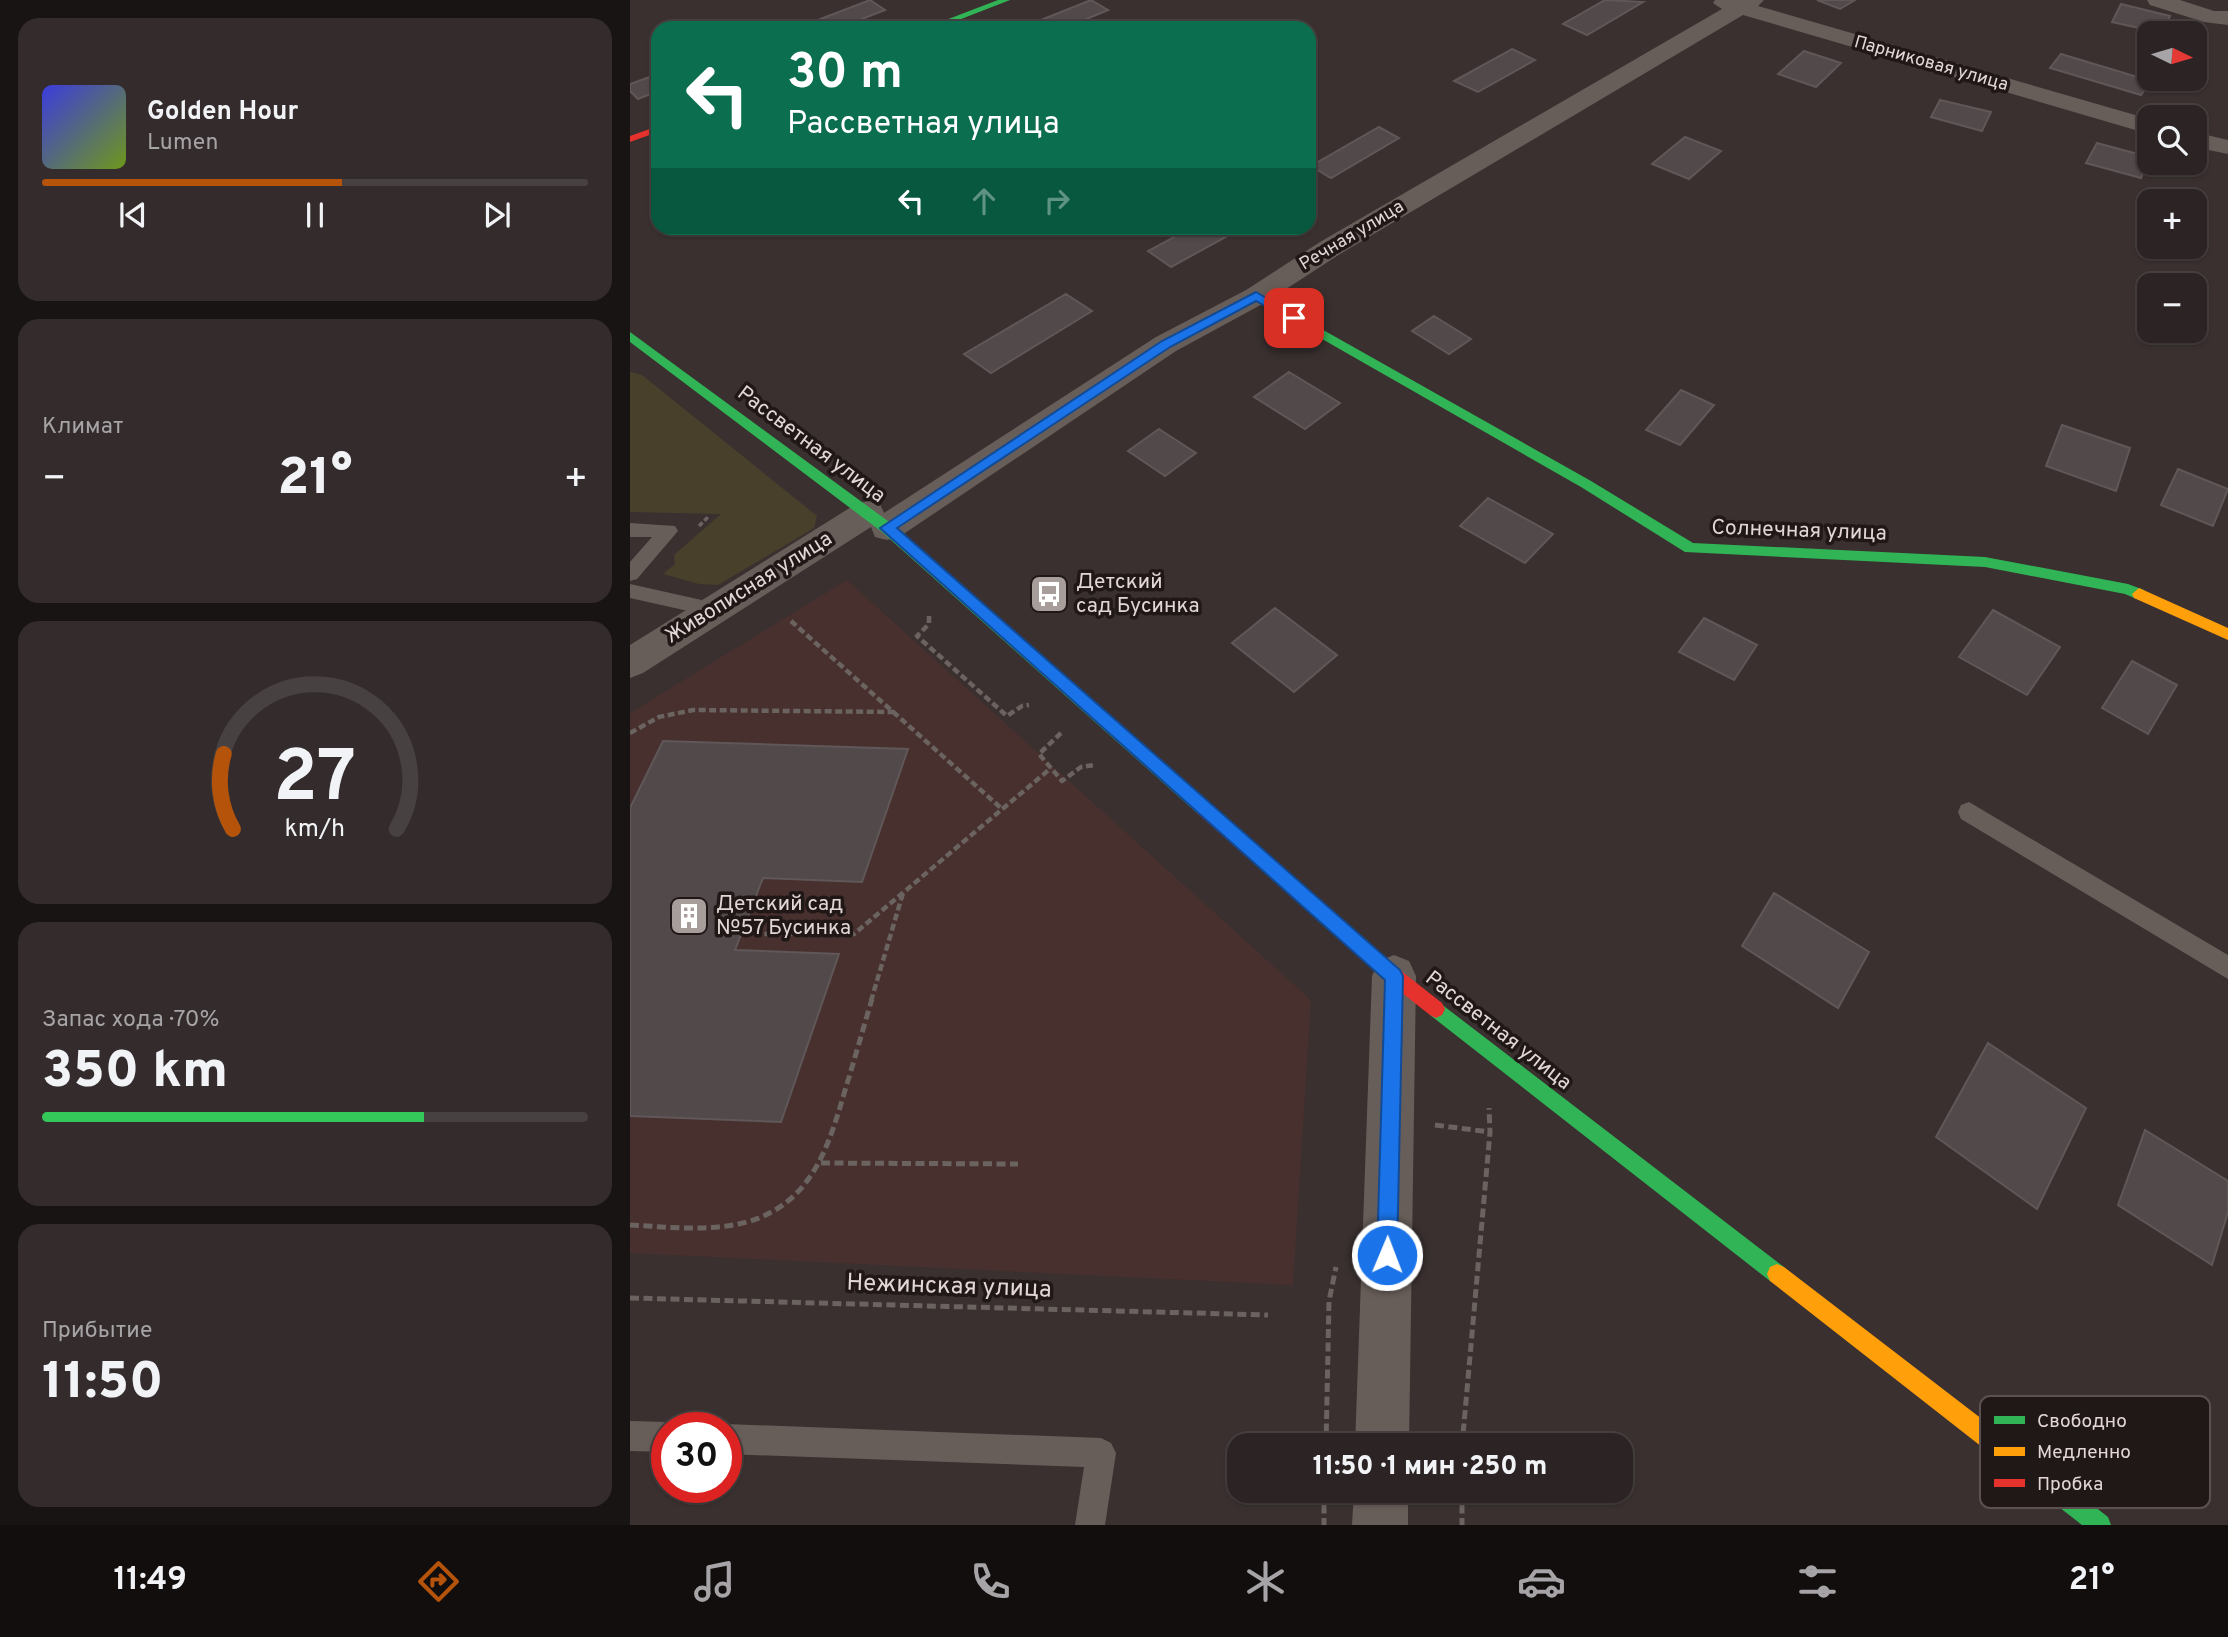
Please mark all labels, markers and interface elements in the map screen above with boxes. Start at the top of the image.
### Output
north arrow [2137,21,2207,91]
map controls [2137,21,2207,343]
street label: Парниковая улица [1851,31,2011,97]
text: 30 m [787,44,903,106]
icon: left [672,49,763,140]
text: Golden Hour [147,96,298,129]
text: Рассветная улица [787,105,1059,145]
button: search [2137,105,2207,175]
text: Lumen [147,129,218,158]
icon: left [892,182,930,220]
icon: ahead [965,182,1003,220]
icon: right [1038,182,1076,220]
button: + [2137,189,2207,259]
icon: previous [114,196,152,234]
icon: pause [296,196,334,234]
icon: next [478,196,516,234]
street label: Речная улица [1295,196,1409,276]
button: − [2137,273,2207,343]
pin [1264,288,1324,348]
icon: arrive [1275,299,1313,337]
street label: Рассветная улица [731,380,891,510]
text: Климат [42,413,123,442]
text: 21° [278,447,352,513]
text: − [42,456,67,505]
text: + [563,456,588,505]
street label: Солнечная улица [1711,514,1887,548]
street label: Живописная улица [660,526,838,650]
place label: Детский сад Бусинка [1076,569,1200,620]
bus stop icon: Детский сад Бусинка [1028,573,1070,615]
text: 27 [274,735,356,827]
text: km/h [285,813,345,845]
place label: Детский сад №57 Бусинка [716,891,851,942]
building icon: Детский сад №57 Бусинка [668,895,710,937]
street label: Рассветная улица [1419,965,1577,1097]
text: Запас хода · 70% [42,1006,220,1035]
text: 350 km [42,1040,228,1106]
position arrow [1350,1218,1424,1292]
street label: Нежинская улица [846,1268,1052,1306]
text: Прибытие [42,1317,152,1346]
text: 11:50 [42,1351,163,1417]
legend [1980,1396,2210,1508]
text: Свободно [2037,1410,2127,1434]
speed limit sign: 30 [651,1412,742,1503]
text: Медленно [2037,1441,2131,1465]
text: 11:50 · 1 мин · 250 m [1313,1451,1547,1484]
text: Пробка [2037,1473,2103,1497]
icon: directions [414,1557,463,1606]
icon: music [690,1557,739,1606]
icon: phone [966,1557,1015,1606]
icon: climate [1241,1557,1290,1606]
icon: car [1517,1557,1566,1606]
icon: filters [1793,1557,1842,1606]
text: 11:49 [113,1561,187,1601]
text: 21° [2069,1561,2115,1601]

